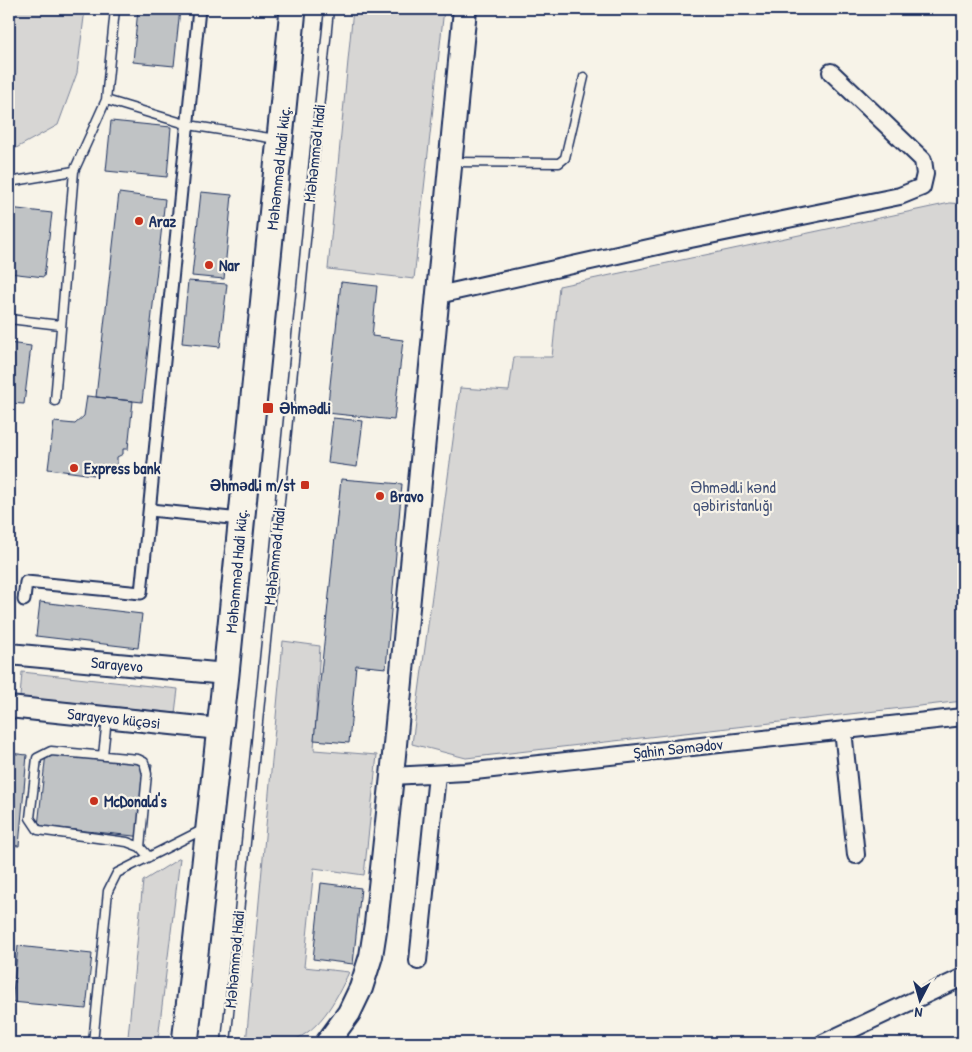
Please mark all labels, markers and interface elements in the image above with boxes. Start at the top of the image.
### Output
street label: Məhəmməd Hadi [298,103,330,203]
street label: Məhəmməd Hadi küç. [261,105,295,231]
place label: Araz [149,210,176,232]
marker: Araz [133,215,145,227]
place label: Nar [219,254,241,276]
marker: Nar [203,259,215,271]
place label: Əhmədli [279,397,331,419]
marker: Əhmədli [261,401,275,415]
place label: Express bank [84,457,161,480]
marker: Express bank [68,462,80,474]
place label: Əhmədli m/st [210,474,295,496]
park label: Əhmədli kənd qəbiristanlığı [690,476,776,516]
marker: Əhmədli m/st [299,479,311,491]
place label: Bravo [390,485,424,507]
marker: Bravo [374,490,386,502]
street label: Məhəmməd Hadi [258,506,290,606]
street label: Məhəmməd Hadi küç. [220,508,252,634]
street label: Sarayevo [90,651,144,677]
street label: Sarayevo küçəsi [66,702,162,734]
street label: Şahin Səmədov [632,732,724,764]
place label: McDonald's [104,790,167,812]
marker: McDonald's [88,795,100,807]
street label: Məhəmməd Hadi [219,909,249,1009]
north arrow [894,974,944,1024]
text: N [913,1004,923,1023]

